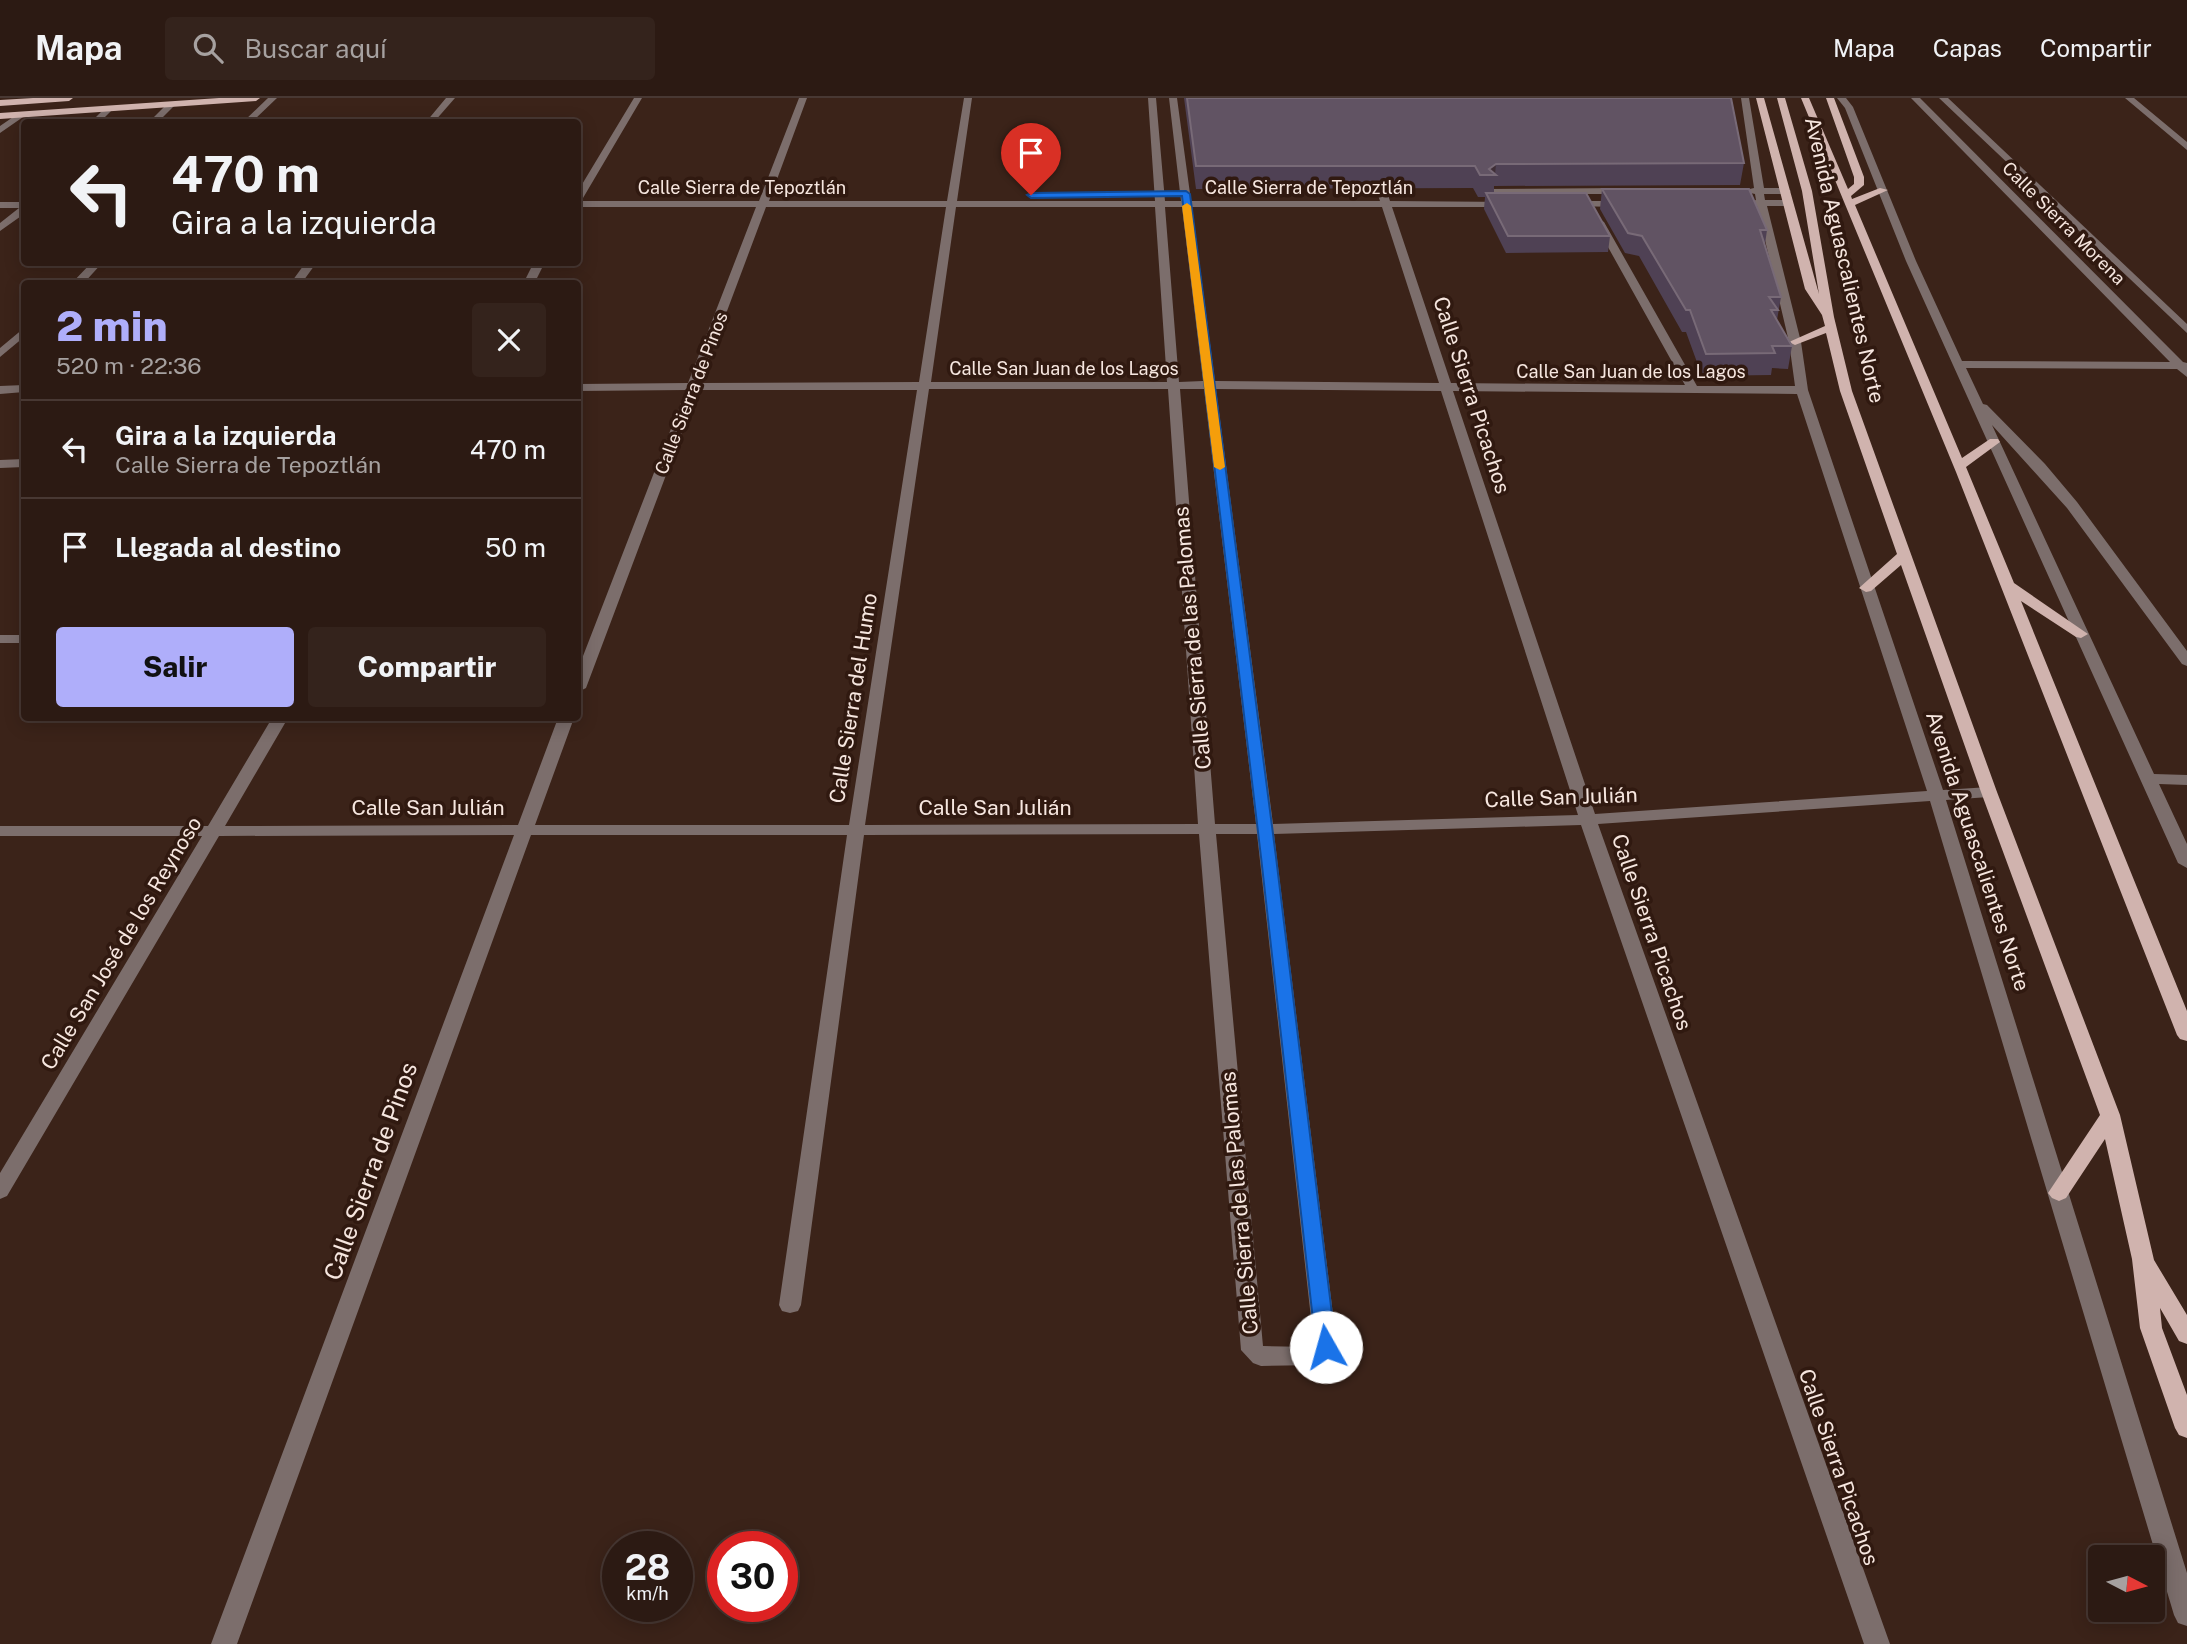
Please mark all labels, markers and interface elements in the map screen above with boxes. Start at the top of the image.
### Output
search box [165,17,655,80]
text: Mapa [35,29,123,67]
icon: search [189,29,227,67]
text: Buscar aquí [245,33,386,64]
text: Mapa [1833,34,1895,62]
text: Capas [1933,34,2002,62]
text: Compartir [2040,34,2152,62]
street label: Avenida Aguascalientes Norte [1800,115,1890,405]
pin [1001,123,1061,195]
icon: arrive [1012,134,1050,172]
text: 470 m [171,145,320,203]
icon: left [56,147,147,238]
street label: Calle Sierra Morena [1998,157,2130,289]
street label: Calle Sierra de Tepoztlán [638,177,846,198]
street label: Calle Sierra de Tepoztlán [1205,177,1413,198]
text: Gira a la izquierda [171,204,437,241]
street label: Calle Sierra Picachos [1428,293,1516,497]
text: 2 min [56,301,168,350]
button: close [472,303,546,377]
street label: Calle Sierra de Pinos [650,309,732,477]
text: 520 m · 22:36 [56,352,202,379]
street label: Calle San Juan de los Lagos [949,358,1179,379]
street label: Calle San Juan de los Lagos [1516,361,1746,382]
text: Gira a la izquierda [115,420,337,451]
icon: left [56,430,94,468]
text: 470 m [470,434,546,465]
text: Calle Sierra de Tepoztlán [115,451,381,478]
street label: Calle Sierra de las Palomas [1168,505,1216,771]
icon: arrive [56,528,94,566]
text: Llegada al destino [115,532,341,563]
text: 50 m [485,532,546,563]
street label: Calle Sierra del Humo [824,591,882,805]
button: Salir [56,627,294,707]
button: Compartir [308,627,546,707]
street label: Avenida Aguascalientes Norte [1921,708,2035,994]
street label: Calle San Julián [1484,782,1638,812]
street label: Calle San Julián [351,795,505,820]
street label: Calle San Julián [918,795,1072,820]
street label: Calle San José de los Reynoso [35,812,207,1074]
street label: Calle Sierra Picachos [1607,831,1697,1033]
street label: Calle Sierra de Pinos [318,1058,422,1284]
street label: Calle Sierra de las Palomas [1215,1070,1263,1336]
position arrow [1289,1310,1363,1384]
street label: Calle Sierra Picachos [1794,1366,1884,1568]
speed limit sign: 30 [707,1531,798,1622]
north arrow [2088,1545,2165,1622]
map controls [2088,1545,2165,1622]
text: 28 [625,1547,670,1588]
text: km/h [626,1583,669,1604]

